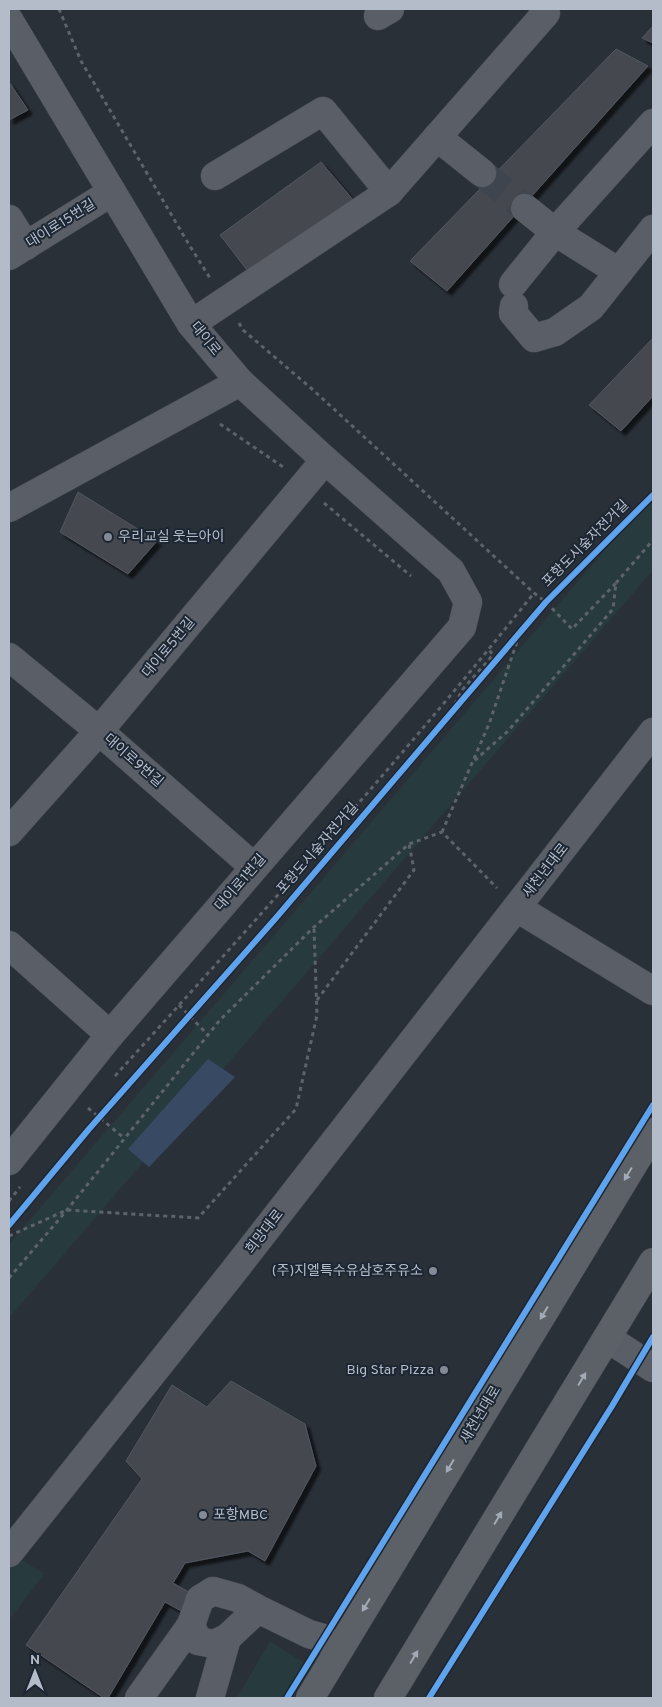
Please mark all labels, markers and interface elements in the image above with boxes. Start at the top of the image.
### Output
street label: 대이로15번길 [23,196,99,252]
street label: 대이로 [186,319,224,359]
street label: 포항도시숲자전거길 [539,497,633,591]
place label: 우리교실 웃는아이 [118,529,224,546]
marker: 우리교실 웃는아이 [102,531,114,543]
street label: 대이로5번길 [139,615,199,681]
street label: 대이로9번길 [100,731,166,791]
street label: 포항도시숲자전거길 [274,800,362,898]
street label: 새천년대로 [519,840,573,902]
street label: 대이로1번길 [212,851,270,915]
one-way arrow [623,1167,632,1180]
street label: 희망대로 [242,1206,288,1258]
place label: (주)지엘특수유삼호주유소 [272,1263,423,1280]
marker: (주)지엘특수유삼호주유소 [427,1265,439,1277]
one-way arrow [539,1306,548,1319]
place label: Big Star Pizza [347,1362,434,1379]
marker: Big Star Pizza [438,1364,450,1376]
one-way arrow [578,1372,587,1385]
street label: 새천년대로 [456,1382,505,1447]
one-way arrow [446,1460,455,1473]
place label: 포항MBC [213,1507,268,1524]
marker: 포항MBC [197,1509,209,1521]
one-way arrow [493,1511,502,1524]
one-way arrow [361,1599,370,1612]
north arrow [10,1647,60,1697]
one-way arrow [409,1650,418,1663]
text: N [30,1652,40,1669]

